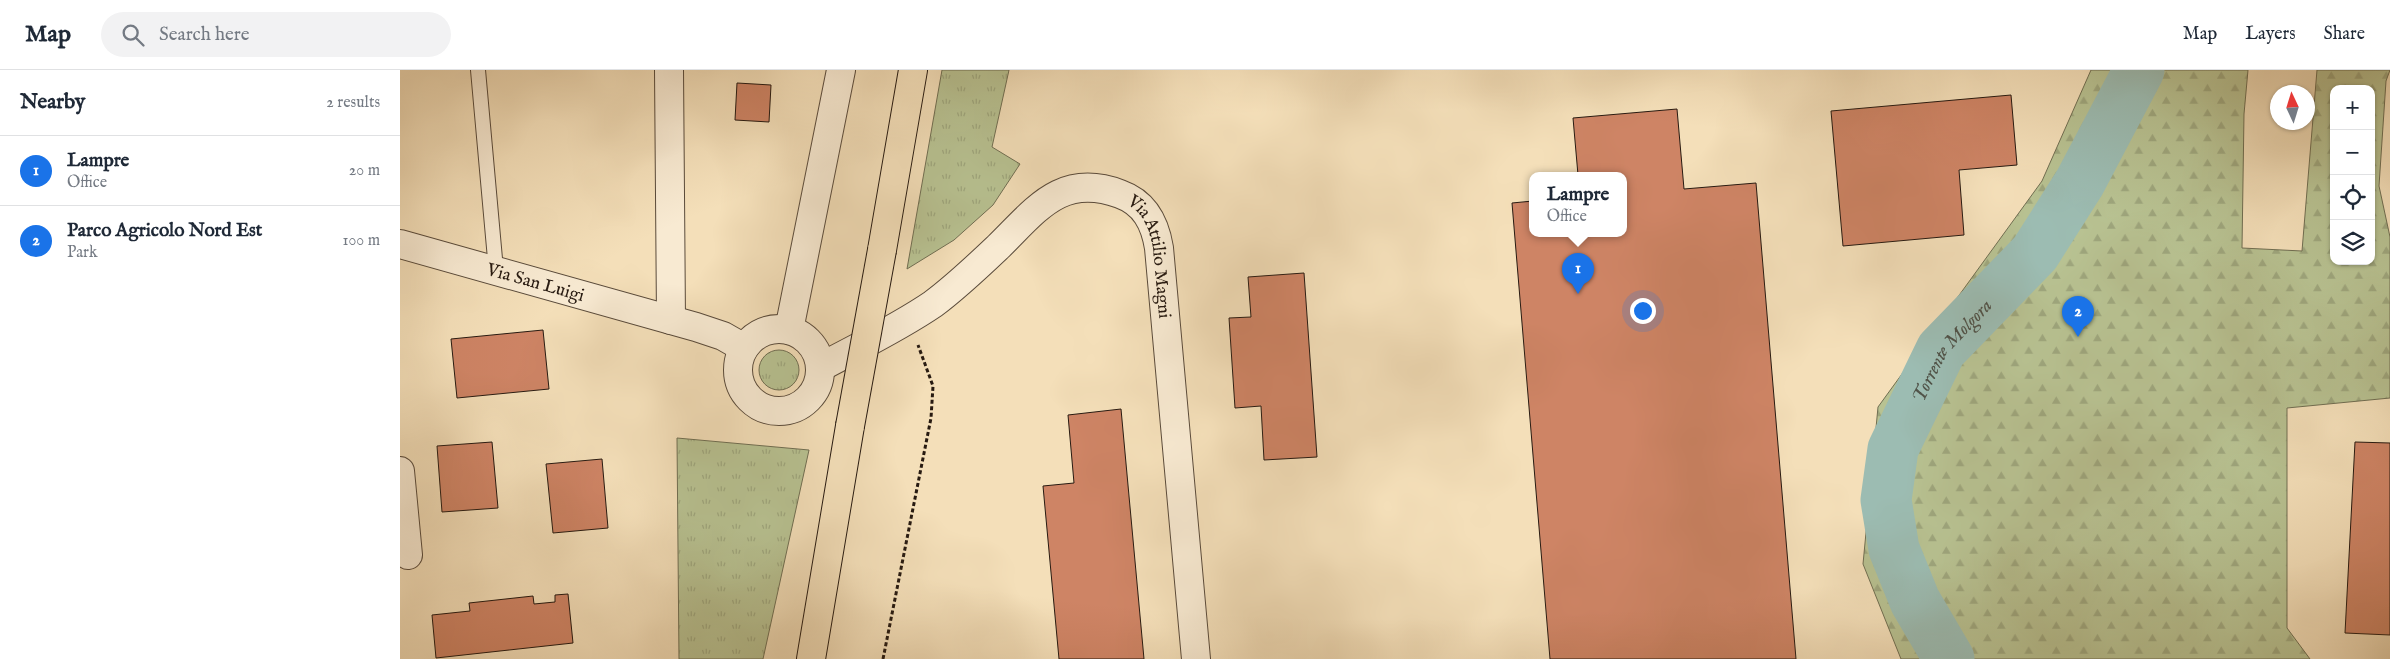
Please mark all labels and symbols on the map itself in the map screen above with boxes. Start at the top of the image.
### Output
north arrow [2270,85,2315,130]
street label: Via Attilio Magni [1122,190,1175,320]
pin: 1 [1562,253,1594,294]
street label: Via San Luigi [483,259,587,308]
water label: Torrente Molgora [1907,295,1998,407]
pin: 2 [2062,296,2094,337]
your location [1630,298,1656,324]

